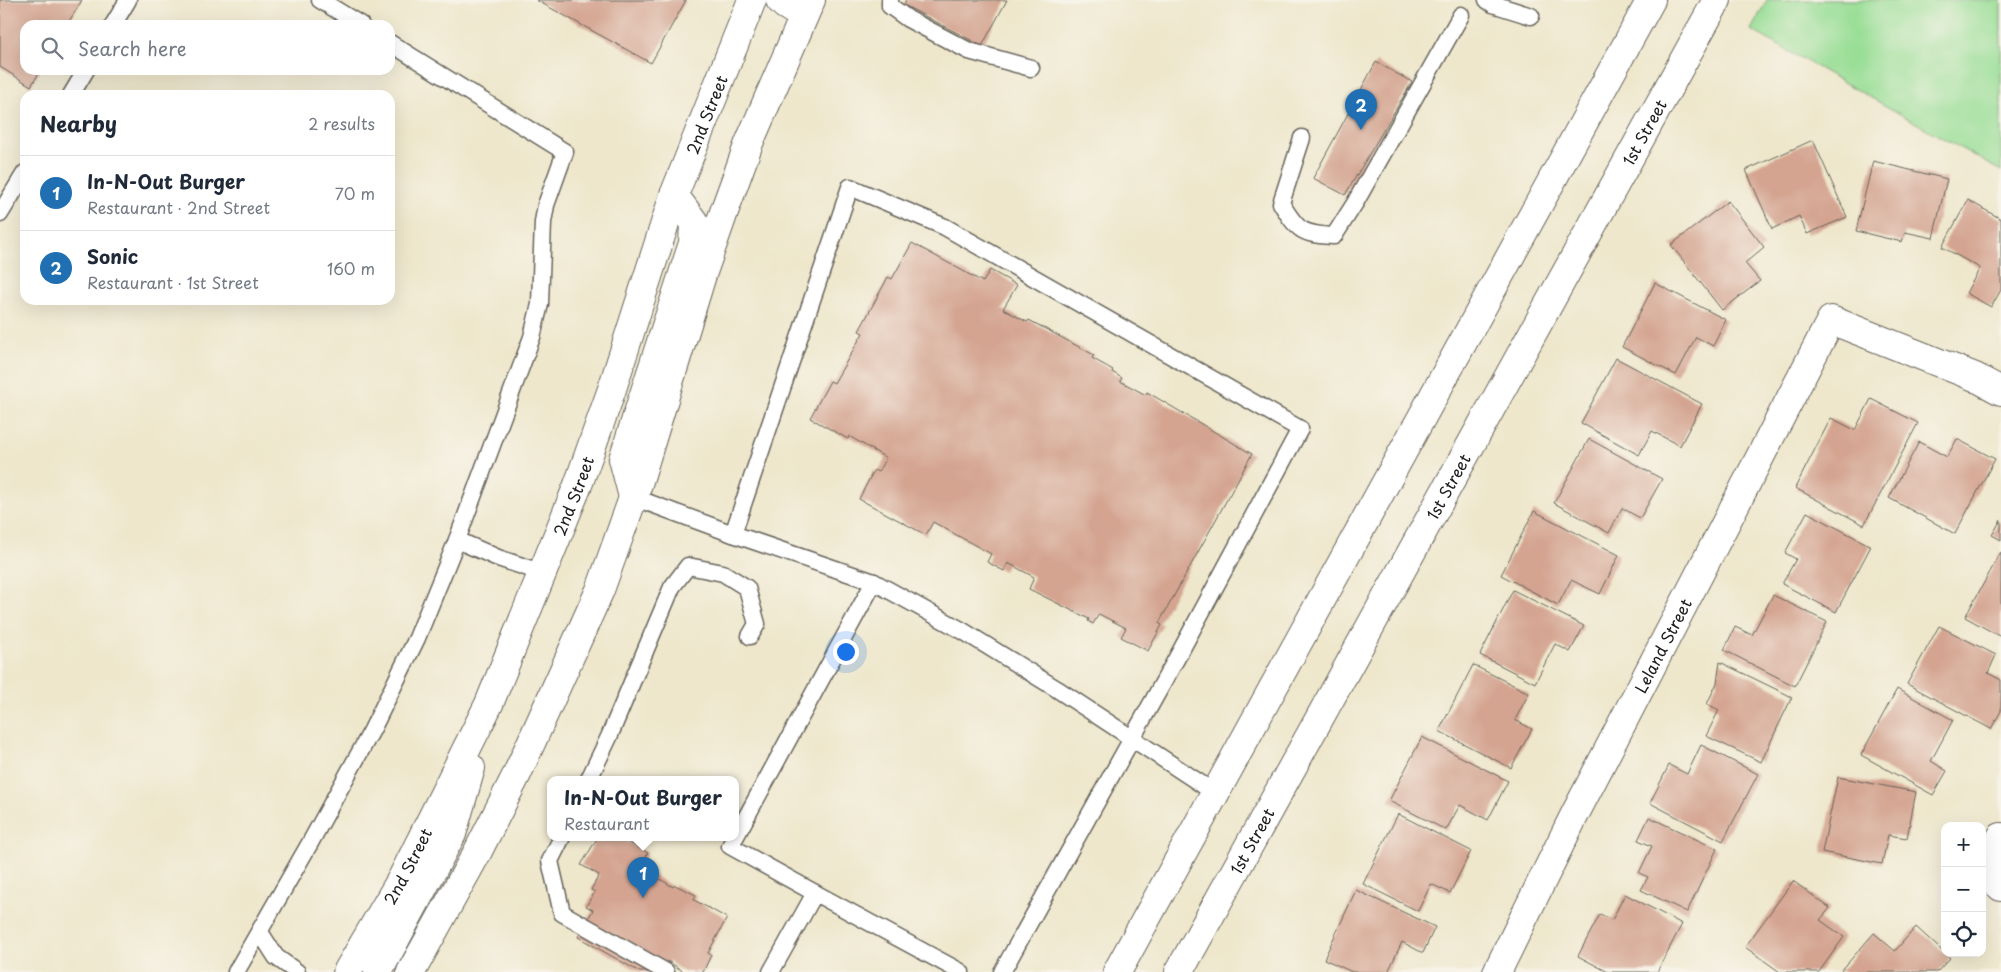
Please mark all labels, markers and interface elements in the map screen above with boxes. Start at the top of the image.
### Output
search box [20,20,395,75]
icon: search [38,34,66,62]
text: Search here [78,34,187,62]
street label: 2nd Street [680,71,733,158]
pin: 2 [1345,89,1377,130]
street label: 1st Street [1616,94,1672,169]
text: Nearby [40,107,117,139]
text: 2 results [308,111,375,135]
text: In-N-Out Burger [87,167,245,195]
text: 1 [52,181,60,205]
text: 70 m [335,181,375,205]
text: Restaurant · 2nd Street [87,195,270,219]
text: Sonic [87,242,138,270]
text: 2 [50,256,62,280]
text: 160 m [327,256,375,280]
text: Restaurant · 1st Street [87,270,259,294]
street label: 1st Street [1420,449,1476,524]
street label: 2nd Street [547,452,599,539]
street label: Leland Street [1628,594,1697,697]
your location [833,639,859,665]
popup [547,776,739,841]
text: In-N-Out Burger [564,783,722,811]
street label: 1st Street [1224,803,1280,878]
text: Restaurant [564,811,650,835]
map controls [1941,822,1986,957]
button: + [1941,822,1986,867]
street label: 2nd Street [377,823,437,909]
pin: 1 [627,857,659,898]
button: − [1941,867,1986,912]
button: locate [1941,912,1986,957]

